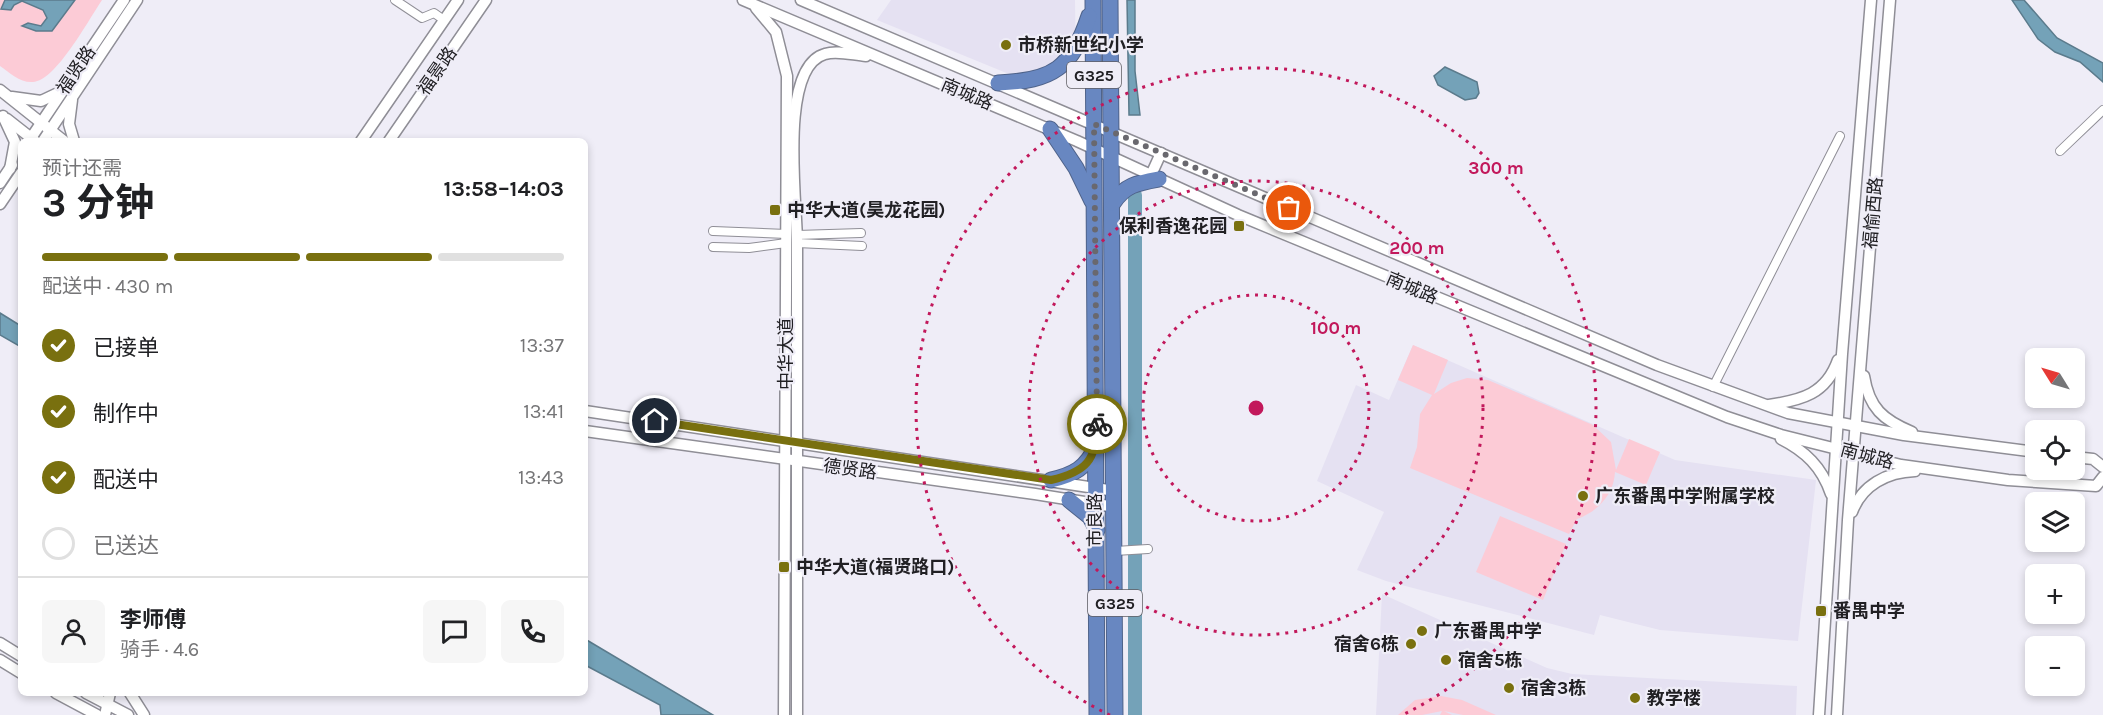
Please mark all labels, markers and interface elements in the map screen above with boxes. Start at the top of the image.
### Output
place label: 市桥新世纪小学 [1018,34,1144,56]
marker: 市桥新世纪小学 [999,38,1013,52]
street label: 福贤路 [52,41,100,99]
street label: 福景路 [413,43,461,99]
road number: G325 [1067,62,1121,88]
street label: 南城路 [938,73,996,115]
text: 预计还需 [42,157,122,180]
text: 300 m [1468,157,1524,179]
text: 13:58–14:03 [444,176,564,202]
street label: 福愉西路 [1859,176,1887,250]
text: 3 分钟 [42,180,154,226]
pin [1263,182,1314,233]
icon: bag [1272,191,1305,224]
place label: 中华大道(昊龙花园) [787,199,945,221]
marker: 中华大道(昊龙花园) [768,203,782,217]
place label: 保利香逸花园 [1119,215,1227,237]
marker: 保利香逸花园 [1232,219,1246,233]
text: 200 m [1389,237,1445,259]
street label: 南城路 [1383,267,1441,309]
text: 配送中 · 430 m [42,275,173,298]
text: 100 m [1311,317,1361,339]
street label: 中华大道 [775,318,797,390]
icon: check [42,329,75,362]
text: 13:37 [520,334,564,357]
text: 已接单 [93,335,159,361]
north arrow [2025,348,2085,408]
map controls [2025,348,2085,696]
courier [1067,394,1127,454]
icon: check [42,395,75,428]
pin [629,395,680,446]
centre of rings [1246,398,1266,418]
text: 13:41 [523,400,564,423]
text: 制作中 [93,401,159,427]
icon: home [638,404,671,437]
icon: bike [1081,408,1114,441]
button: locate [2025,420,2085,480]
street label: 南城路 [1838,438,1896,474]
street label: 德贤路 [822,454,878,484]
icon: check [42,461,75,494]
text: 13:43 [518,466,564,489]
text: 配送中 [93,467,159,493]
place label: 广东番禺中学附属学校 [1595,485,1775,507]
marker: 广东番禺中学附属学校 [1576,489,1590,503]
button: layers [2025,492,2085,552]
street label: 市良路 [1084,493,1106,547]
text: 已送达 [93,533,159,559]
place label: 中华大道(福贤路口) [796,556,954,578]
marker: 中华大道(福贤路口) [777,560,791,574]
button: + [2025,564,2085,624]
road number: G325 [1088,590,1142,616]
button: person [42,600,105,663]
button: chat [423,600,486,663]
button: phone [501,600,564,663]
place label: 番禺中学 [1833,600,1905,622]
marker: 番禺中学 [1814,604,1828,618]
text: 李师傅 [120,607,186,633]
place label: 广东番禺中学 [1434,620,1542,642]
marker: 广东番禺中学 [1415,624,1429,638]
place label: 宿舍6栋 [1334,633,1399,655]
button: − [2025,636,2085,696]
marker: 宿舍6栋 [1404,637,1418,651]
text: 骑手 · 4.6 [120,638,199,661]
place label: 宿舍5栋 [1458,649,1522,671]
marker: 宿舍5栋 [1439,653,1453,667]
place label: 宿舍3栋 [1521,677,1586,699]
marker: 宿舍3栋 [1502,681,1516,695]
place label: 教学楼 [1647,687,1701,709]
marker: 教学楼 [1628,691,1642,705]

